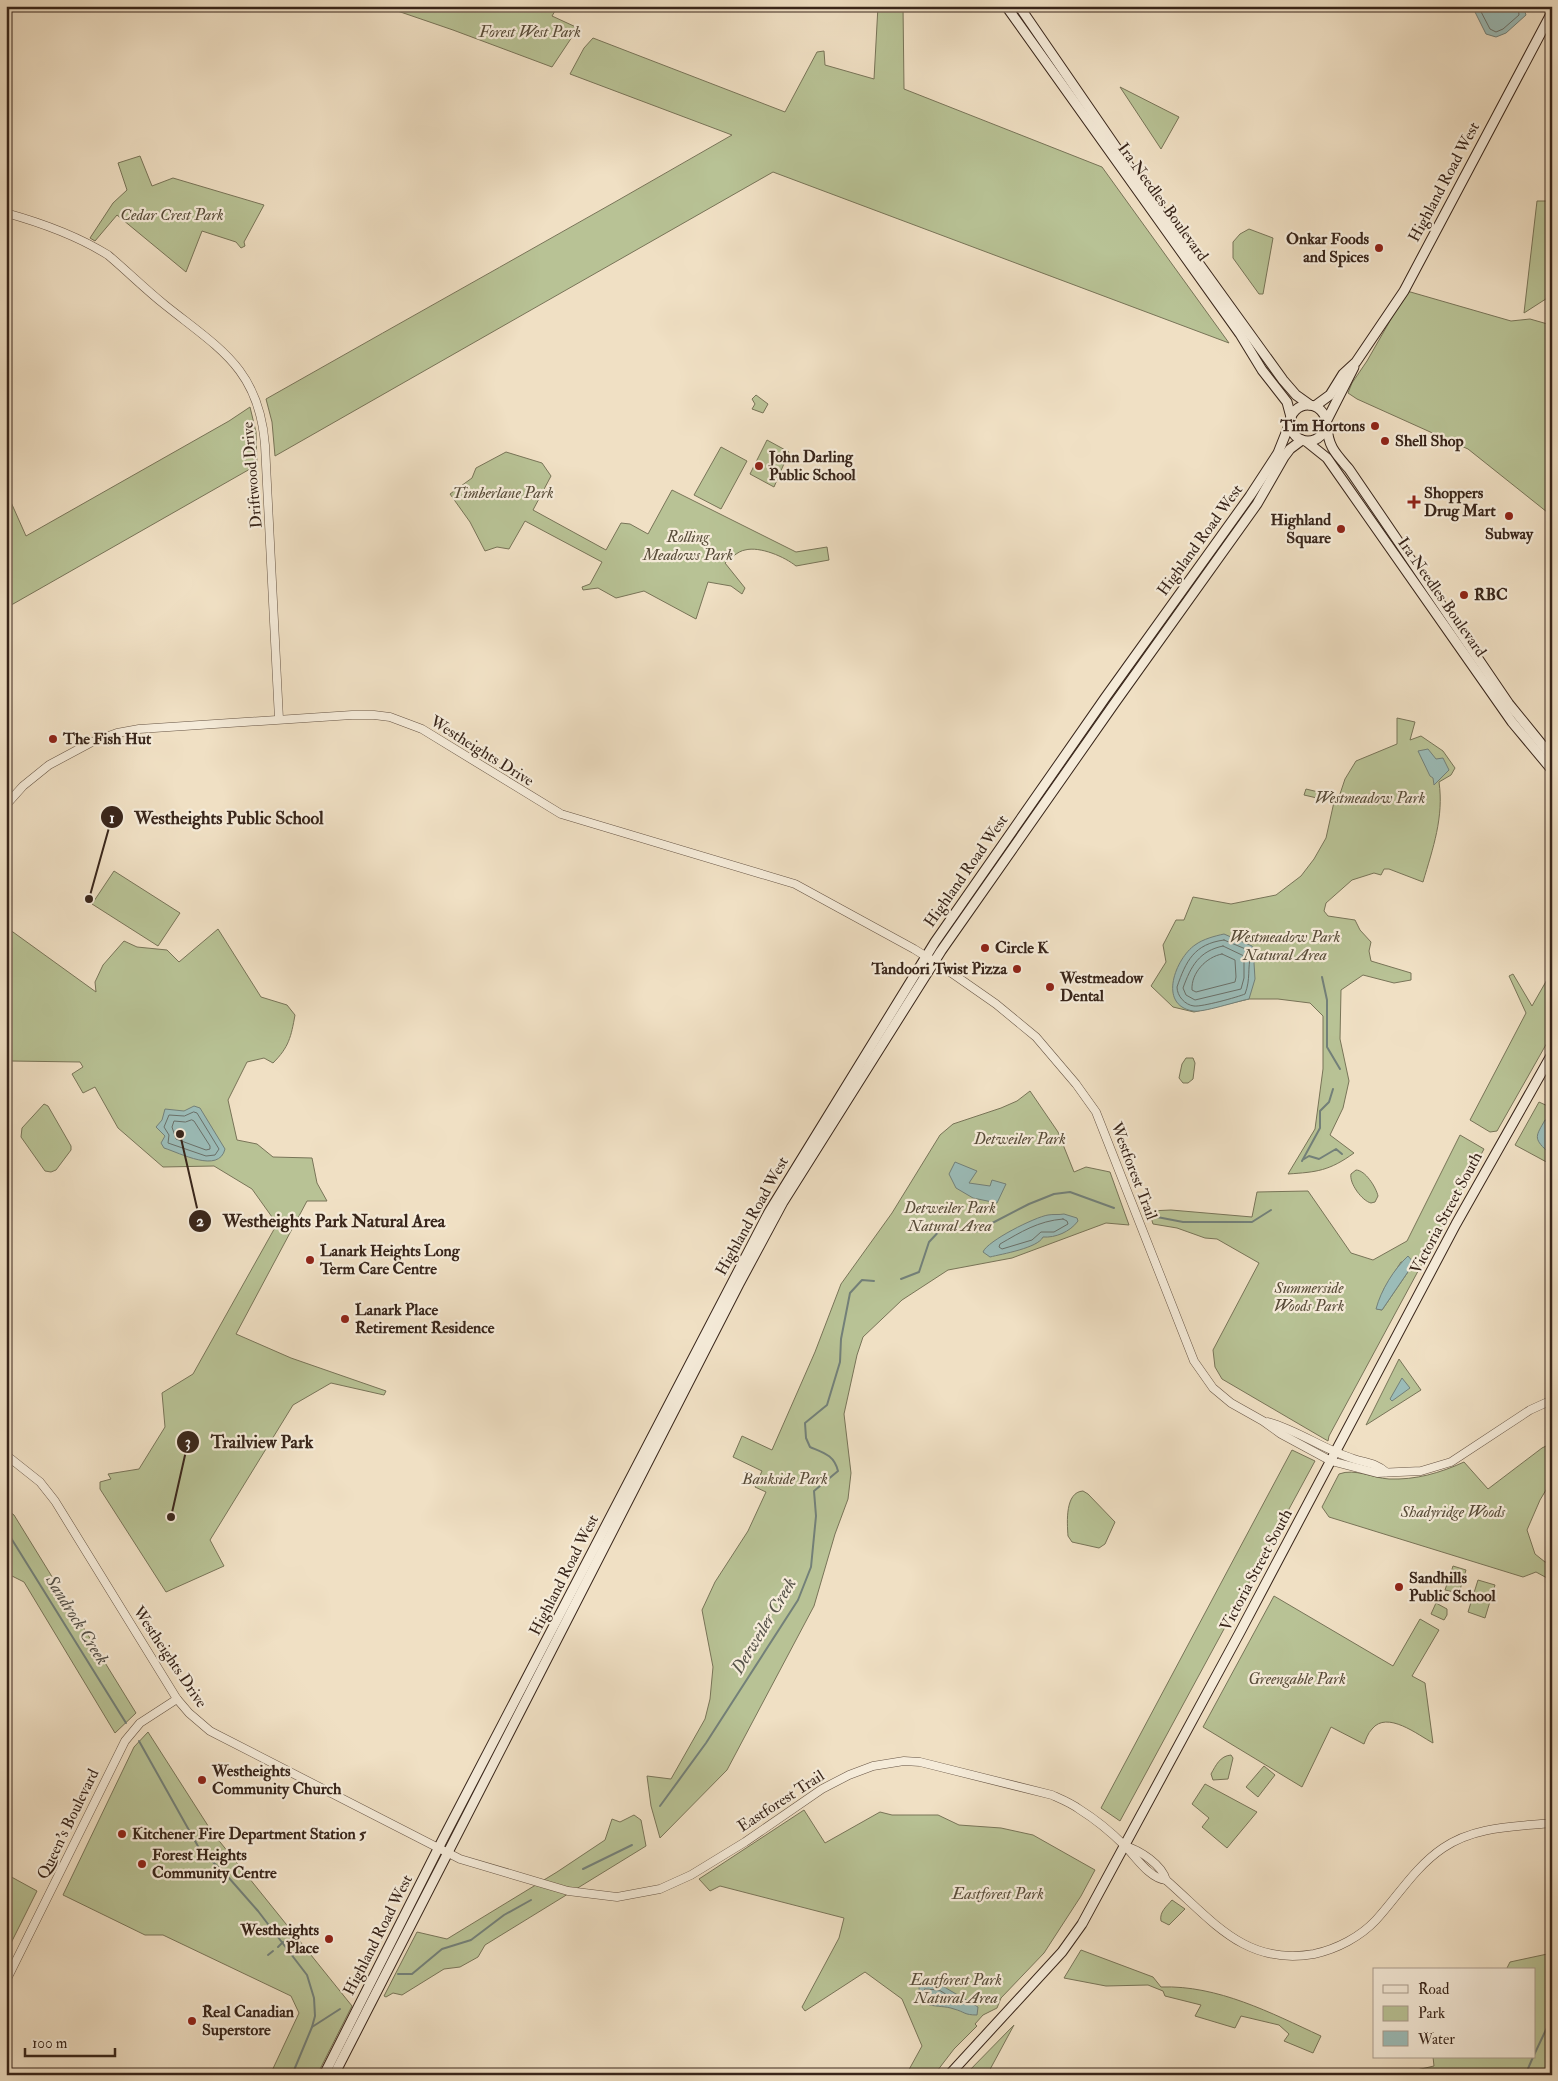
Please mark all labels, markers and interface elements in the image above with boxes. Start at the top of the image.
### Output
park label: Forest West Park [478,22,581,42]
street label: Highland Road West [1404,119,1484,245]
street label: Ira Needles Boulevard [1113,139,1213,265]
park label: Cedar Crest Park [120,205,224,225]
place label: Onkar Foods and Spices [1286,229,1370,268]
marker: Onkar Foods and Spices [1373,242,1385,254]
place label: Tim Hortons [1279,416,1366,436]
marker: Tim Hortons [1369,420,1381,432]
street label: Driftwood Drive [237,421,267,529]
place label: Shell Shop [1395,431,1464,452]
marker: Shell Shop [1379,435,1391,447]
place label: John Darling Public School [768,447,857,485]
marker: John Darling Public School [753,460,765,472]
street label: Highland Road West [1153,480,1247,600]
park label: Timberlane Park [452,483,554,503]
place label: Shoppers Drug Mart [1424,483,1496,522]
marker: Shoppers Drug Mart [1408,496,1420,508]
place label: Highland Square [1271,510,1331,549]
marker: Subway [1503,510,1515,522]
marker: Highland Square [1335,523,1347,535]
place label: Subway [1485,524,1534,545]
park label: Rolling Meadows Park [642,527,733,565]
street label: Ira Needles Boulevard [1393,533,1491,661]
place label: RBC [1474,585,1508,605]
marker: RBC [1458,589,1470,601]
street label: Westheights Drive [426,711,538,791]
place label: The Fish Hut [62,729,152,749]
marker: The Fish Hut [47,733,59,745]
park label: Westmeadow Park [1315,788,1426,808]
callout: Westheights Public School [99,801,334,834]
text: Westheights Public School [133,807,324,830]
text: 1 [109,809,115,828]
street label: Highland Road West [920,811,1012,931]
park label: Westmeadow Park Natural Area [1230,927,1341,965]
place label: Circle K [995,938,1049,958]
marker: Circle K [979,942,991,954]
place label: Tandoori Twist Pizza [870,959,1007,979]
marker: Tandoori Twist Pizza [1011,963,1023,975]
place label: Westmeadow Dental [1059,968,1144,1006]
marker: Westmeadow Dental [1044,981,1056,993]
street label: Westforest Trail [1106,1119,1162,1223]
park label: Detweiler Park [973,1129,1066,1149]
street label: Victoria Street South [1405,1148,1487,1277]
street label: Highland Road West [711,1153,793,1279]
park label: Detweiler Park Natural Area [903,1198,996,1236]
callout: Westheights Park Natural Area [188,1204,455,1237]
text: Westheights Park Natural Area [222,1210,446,1233]
text: 2 [196,1212,204,1231]
place label: Lanark Heights Long Term Care Centre [319,1241,461,1279]
marker: Lanark Heights Long Term Care Centre [304,1254,316,1266]
park label: Summerside Woods Park [1273,1278,1345,1316]
place label: Lanark Place Retirement Residence [355,1300,495,1338]
marker: Lanark Place Retirement Residence [339,1313,351,1325]
callout: Trailview Park [175,1425,323,1458]
text: Trailview Park [210,1431,314,1454]
text: 3 [185,1433,191,1452]
park label: Bankside Park [741,1469,828,1489]
park label: Shadyridge Woods [1400,1502,1506,1522]
street label: Victoria Street South [1215,1505,1297,1634]
street label: Highland Road West [525,1511,603,1639]
place label: Sandhills Public School [1409,1568,1497,1606]
water label: Sandrock Creek [40,1570,114,1669]
water label: Detweiler Creek [726,1574,802,1679]
marker: Sandhills Public School [1393,1581,1405,1593]
street label: Westheights Drive [128,1602,212,1712]
park label: Greengable Park [1248,1669,1346,1689]
place label: Westheights Community Church [211,1761,342,1800]
street label: Queen's Boulevard [33,1765,103,1882]
street label: Eastforest Trail [734,1766,828,1836]
marker: Westheights Community Church [196,1774,208,1786]
place label: Kitchener Fire Department Station 5 [132,1824,367,1845]
marker: Kitchener Fire Department Station 5 [116,1828,128,1840]
place label: Forest Heights Community Centre [152,1845,277,1884]
marker: Forest Heights Community Centre [136,1858,148,1870]
street label: Highland Road West [339,1871,417,1999]
park label: Eastforest Park [951,1884,1044,1904]
place label: Westheights Place [240,1920,320,1958]
marker: Westheights Place [323,1933,335,1945]
legend [1373,1968,1536,2058]
park label: Eastforest Park Natural Area [909,1970,1002,2008]
text: Road [1418,1980,1450,1999]
place label: Real Canadian Superstore [202,2002,295,2041]
text: Park [1418,2004,1445,2023]
marker: Real Canadian Superstore [186,2015,198,2027]
scale bar [25,2026,115,2058]
text: Water [1417,2030,1455,2049]
text: 100 m [32,2034,68,2053]

